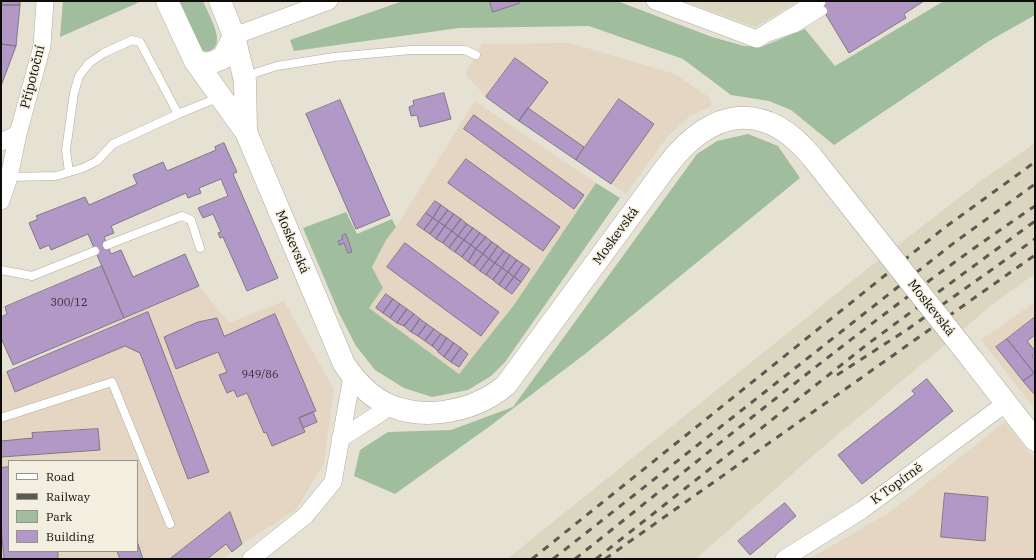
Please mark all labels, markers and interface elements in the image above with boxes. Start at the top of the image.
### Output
street label: Přípotoční [18,44,48,110]
street label: Moskevská [590,204,642,268]
street label: Moskevská [272,208,312,276]
street label: Moskevská [904,277,958,339]
house number: 300/12 [50,296,88,310]
house number: 949/86 [241,368,279,382]
legend [8,460,138,552]
street label: K Topírně [868,460,926,508]
text: Road [46,469,75,484]
text: Railway [46,489,90,504]
text: Park [46,509,72,524]
text: Building [46,529,94,544]

